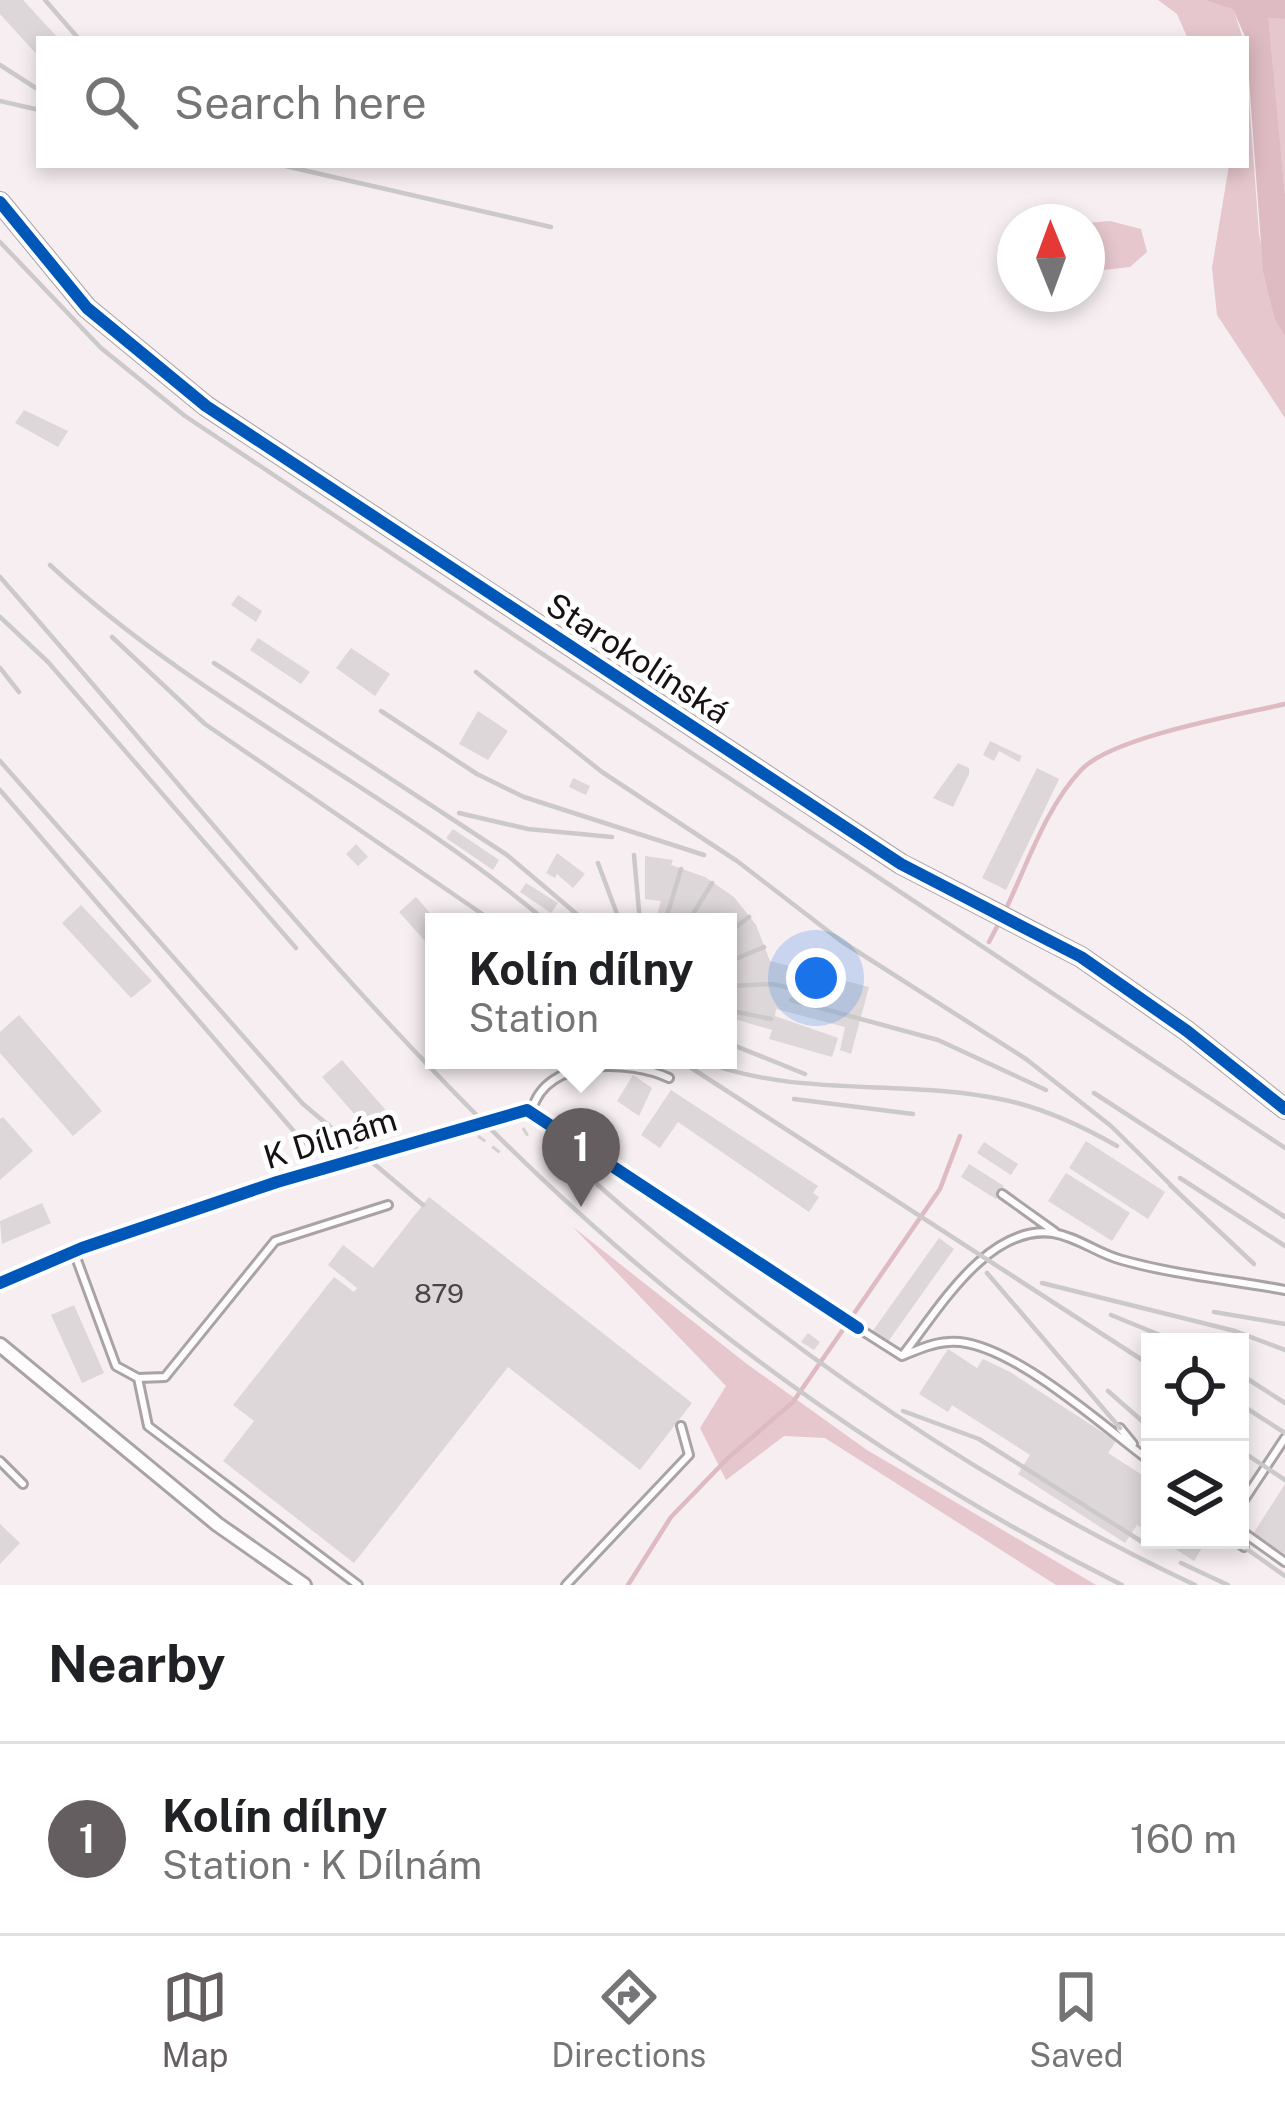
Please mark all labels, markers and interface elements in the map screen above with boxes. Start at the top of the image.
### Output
search box [36,36,1249,168]
icon: search [78,69,144,135]
text: Search here [174,76,427,129]
north arrow [997,204,1105,312]
street label: Starokolínská [540,585,736,731]
popup [425,913,737,1069]
text: Kolín dílny [468,942,694,995]
your location [786,948,846,1008]
text: Station [468,995,599,1041]
street label: K Dílnám [259,1100,401,1176]
pin: 1 [542,1108,620,1207]
house number: 879 [414,1277,464,1309]
map controls [1141,1333,1249,1549]
button: locate [1141,1333,1249,1441]
button: layers [1141,1441,1249,1549]
text: Nearby [48,1634,225,1693]
text: Kolín dílny [162,1789,387,1842]
text: 1 [79,1816,95,1862]
text: 160 m [1130,1816,1237,1862]
text: Station · K Dílnám [162,1842,482,1888]
tab: Map [161,1964,228,2074]
tab: Directions [551,1964,706,2074]
tab: Saved [1029,1964,1124,2074]

